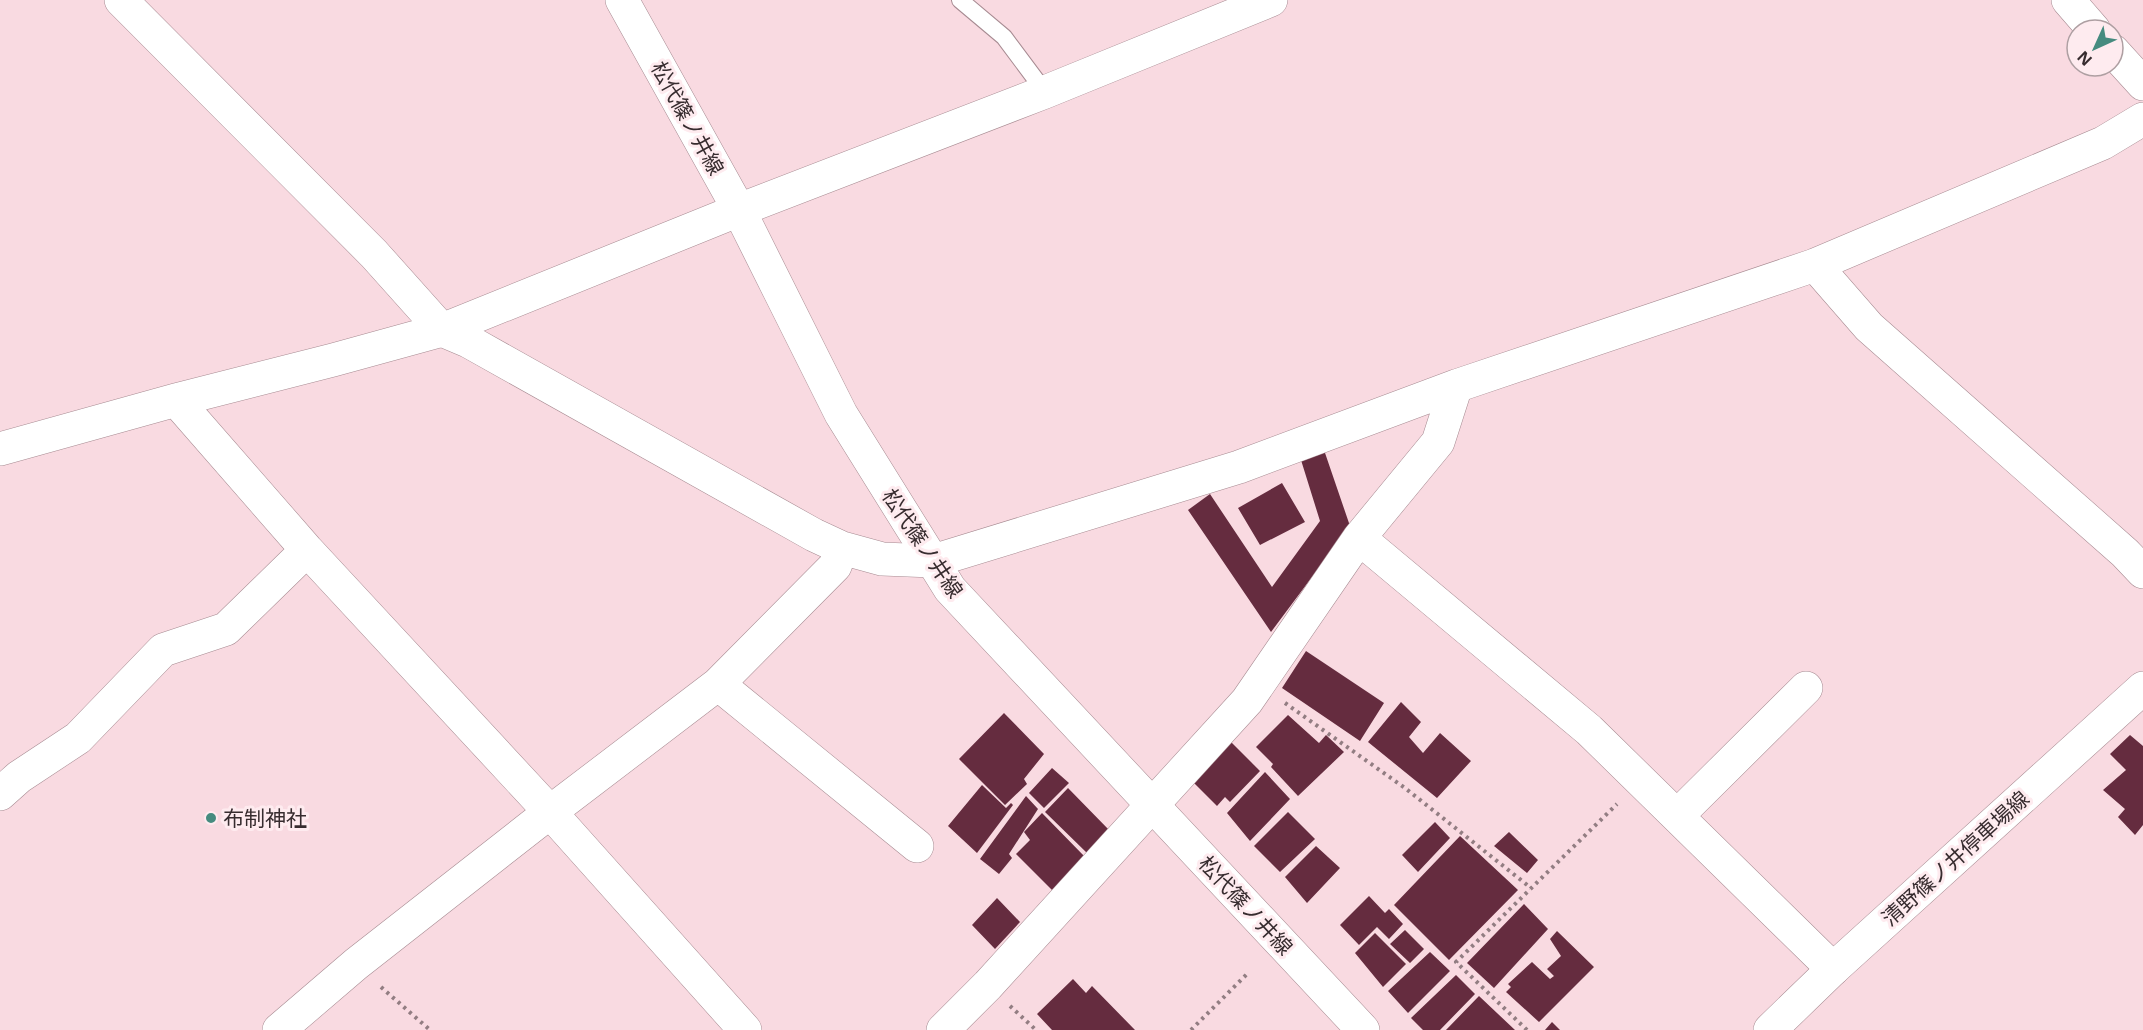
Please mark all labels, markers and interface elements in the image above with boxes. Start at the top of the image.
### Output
north arrow [2065,18,2125,78]
text: N [2072,46,2097,71]
street label: 松代篠ノ井線 [645,56,731,180]
street label: 松代篠ノ井線 [876,483,970,603]
street label: 清野篠ノ井停車場線 [1875,784,2035,932]
place label: 布制神社 [223,804,307,832]
marker: 布制神社 [204,811,218,825]
street label: 松代篠ノ井線 [1193,849,1299,961]

